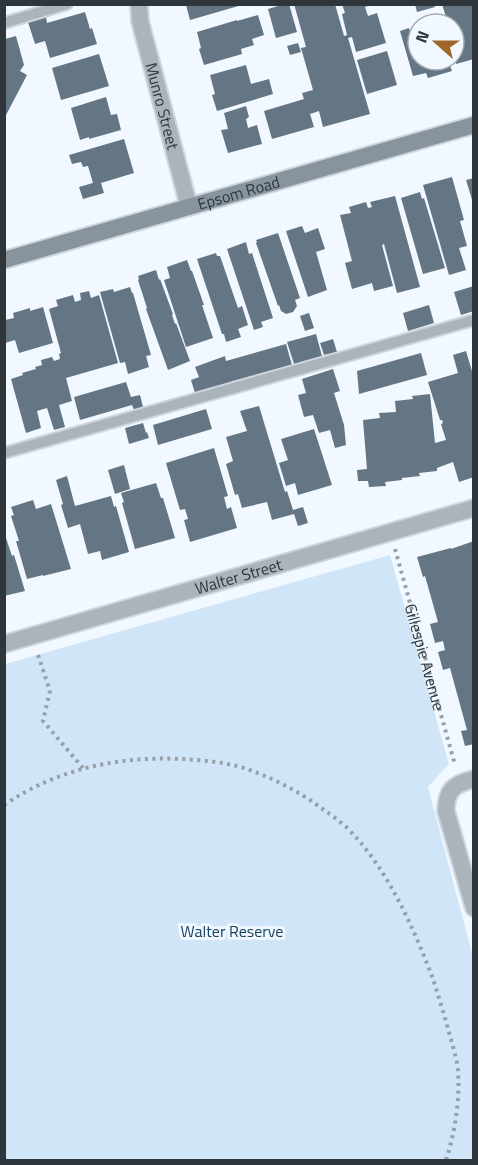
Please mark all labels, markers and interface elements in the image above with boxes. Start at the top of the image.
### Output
north arrow [406,12,466,72]
text: N [409,27,435,46]
street label: Munro Street [139,60,185,153]
street label: Epsom Road [194,169,283,216]
street label: Walter Street [192,552,285,600]
street label: Gillespie Avenue [399,601,451,713]
park label: Walter Reserve [181,919,283,943]

